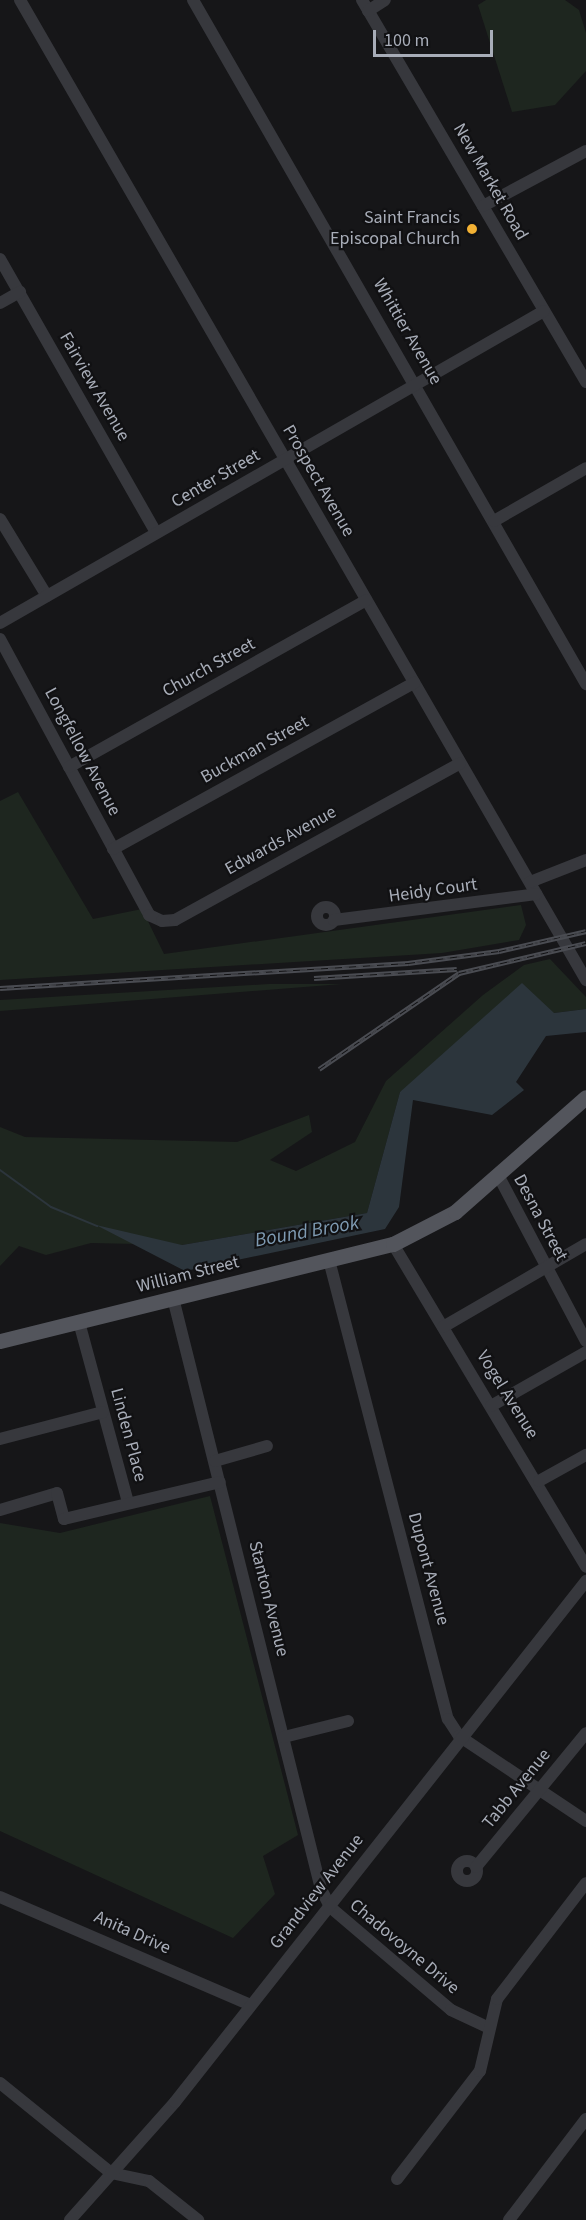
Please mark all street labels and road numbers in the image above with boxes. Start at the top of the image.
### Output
street label: New Market Road [448,120,532,244]
street label: Whittier Avenue [368,275,446,389]
street label: Fairview Avenue [54,329,134,445]
street label: Prospect Avenue [277,421,359,541]
street label: Center Street [168,445,264,513]
street label: Church Street [159,634,259,702]
street label: Longfellow Avenue [39,684,125,820]
street label: Buckman Street [197,711,313,789]
street label: Edwards Avenue [222,802,340,880]
street label: Heidy Court [387,874,479,908]
street label: Desna Street [508,1171,572,1265]
street label: William Street [135,1252,241,1298]
street label: Vogel Avenue [471,1347,543,1443]
street label: Linden Place [105,1386,151,1484]
street label: Dupont Avenue [403,1510,453,1628]
street label: Stanton Avenue [243,1539,293,1659]
street label: Tabb Avenue [478,1745,556,1833]
street label: Grandview Avenue [265,1830,369,1954]
street label: Chadovoyne Drive [345,1895,463,1999]
street label: Anita Drive [90,1907,174,1959]

